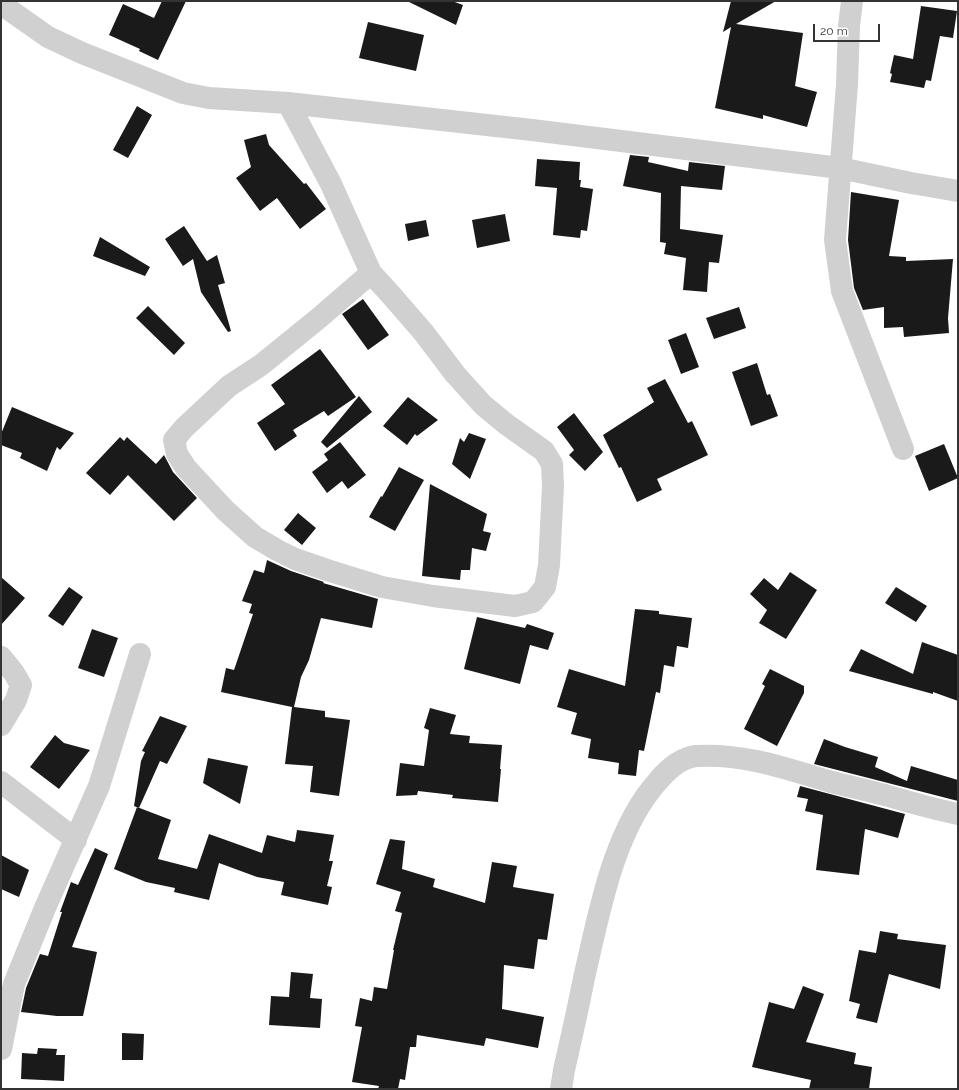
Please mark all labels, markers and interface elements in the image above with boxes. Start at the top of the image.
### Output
scale bar [815,16,882,42]
text: 20 m [820,24,848,38]

